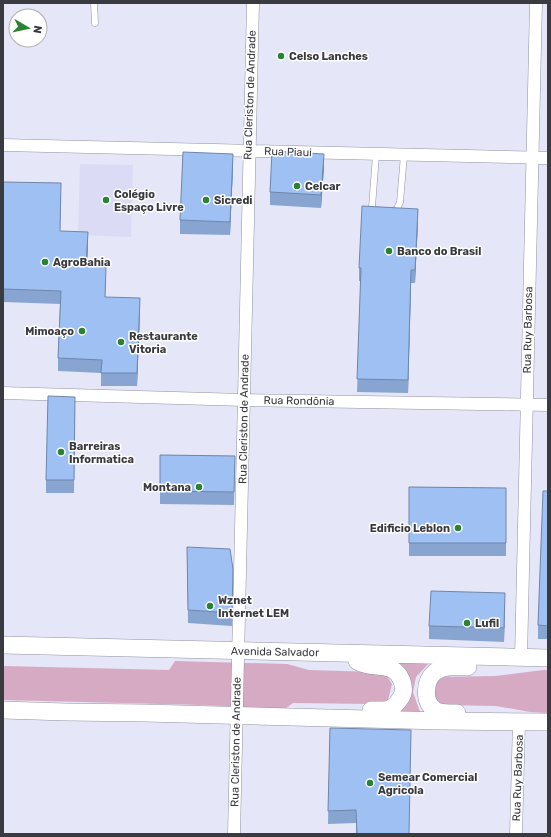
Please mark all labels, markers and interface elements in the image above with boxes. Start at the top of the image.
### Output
north arrow [8,8,48,48]
text: N [30,25,44,34]
street label: Rua Cleriston de Andrade [241,30,259,160]
place label: Celso Lanches [289,50,368,63]
marker: Celso Lanches [276,51,286,61]
street label: Rua Piaui [264,145,312,159]
place label: Celcar [305,180,340,193]
marker: Celcar [292,181,302,191]
place label: Colégio Espaço Livre [114,188,184,214]
place label: Sicredi [214,194,253,207]
marker: Colégio Espaço Livre [101,195,111,205]
marker: Sicredi [201,195,211,205]
place label: Banco do Brasil [397,245,481,258]
marker: Banco do Brasil [384,246,394,256]
place label: AgroBahia [53,256,110,269]
marker: AgroBahia [40,257,50,267]
street label: Rua Ruy Barbosa [521,286,535,374]
place label: Mimoaço [25,325,74,338]
marker: Mimoaço [77,326,87,336]
place label: Restaurante Vitoria [129,330,198,356]
marker: Restaurante Vitoria [116,337,126,347]
street label: Rua Cleriston de Andrade [236,354,252,484]
street label: Rua Rondônia [263,394,335,408]
place label: Barreiras Informatica [69,440,134,466]
marker: Barreiras Informatica [56,447,66,457]
place label: Montana [143,481,191,494]
marker: Montana [194,482,204,492]
place label: Edificio Leblon [370,522,450,535]
marker: Edificio Leblon [453,523,463,533]
place label: Wznet Internet LEM [218,594,289,620]
marker: Wznet Internet LEM [205,601,215,611]
place label: Lufil [475,617,499,630]
marker: Lufil [462,618,472,628]
street label: Avenida Salvador [231,645,320,659]
street label: Rua Cleriston de Andrade [228,677,244,807]
street label: Rua Ruy Barbosa [510,734,526,822]
place label: Semear Comercial Agricola [378,771,477,797]
marker: Semear Comercial Agricola [365,778,375,788]

